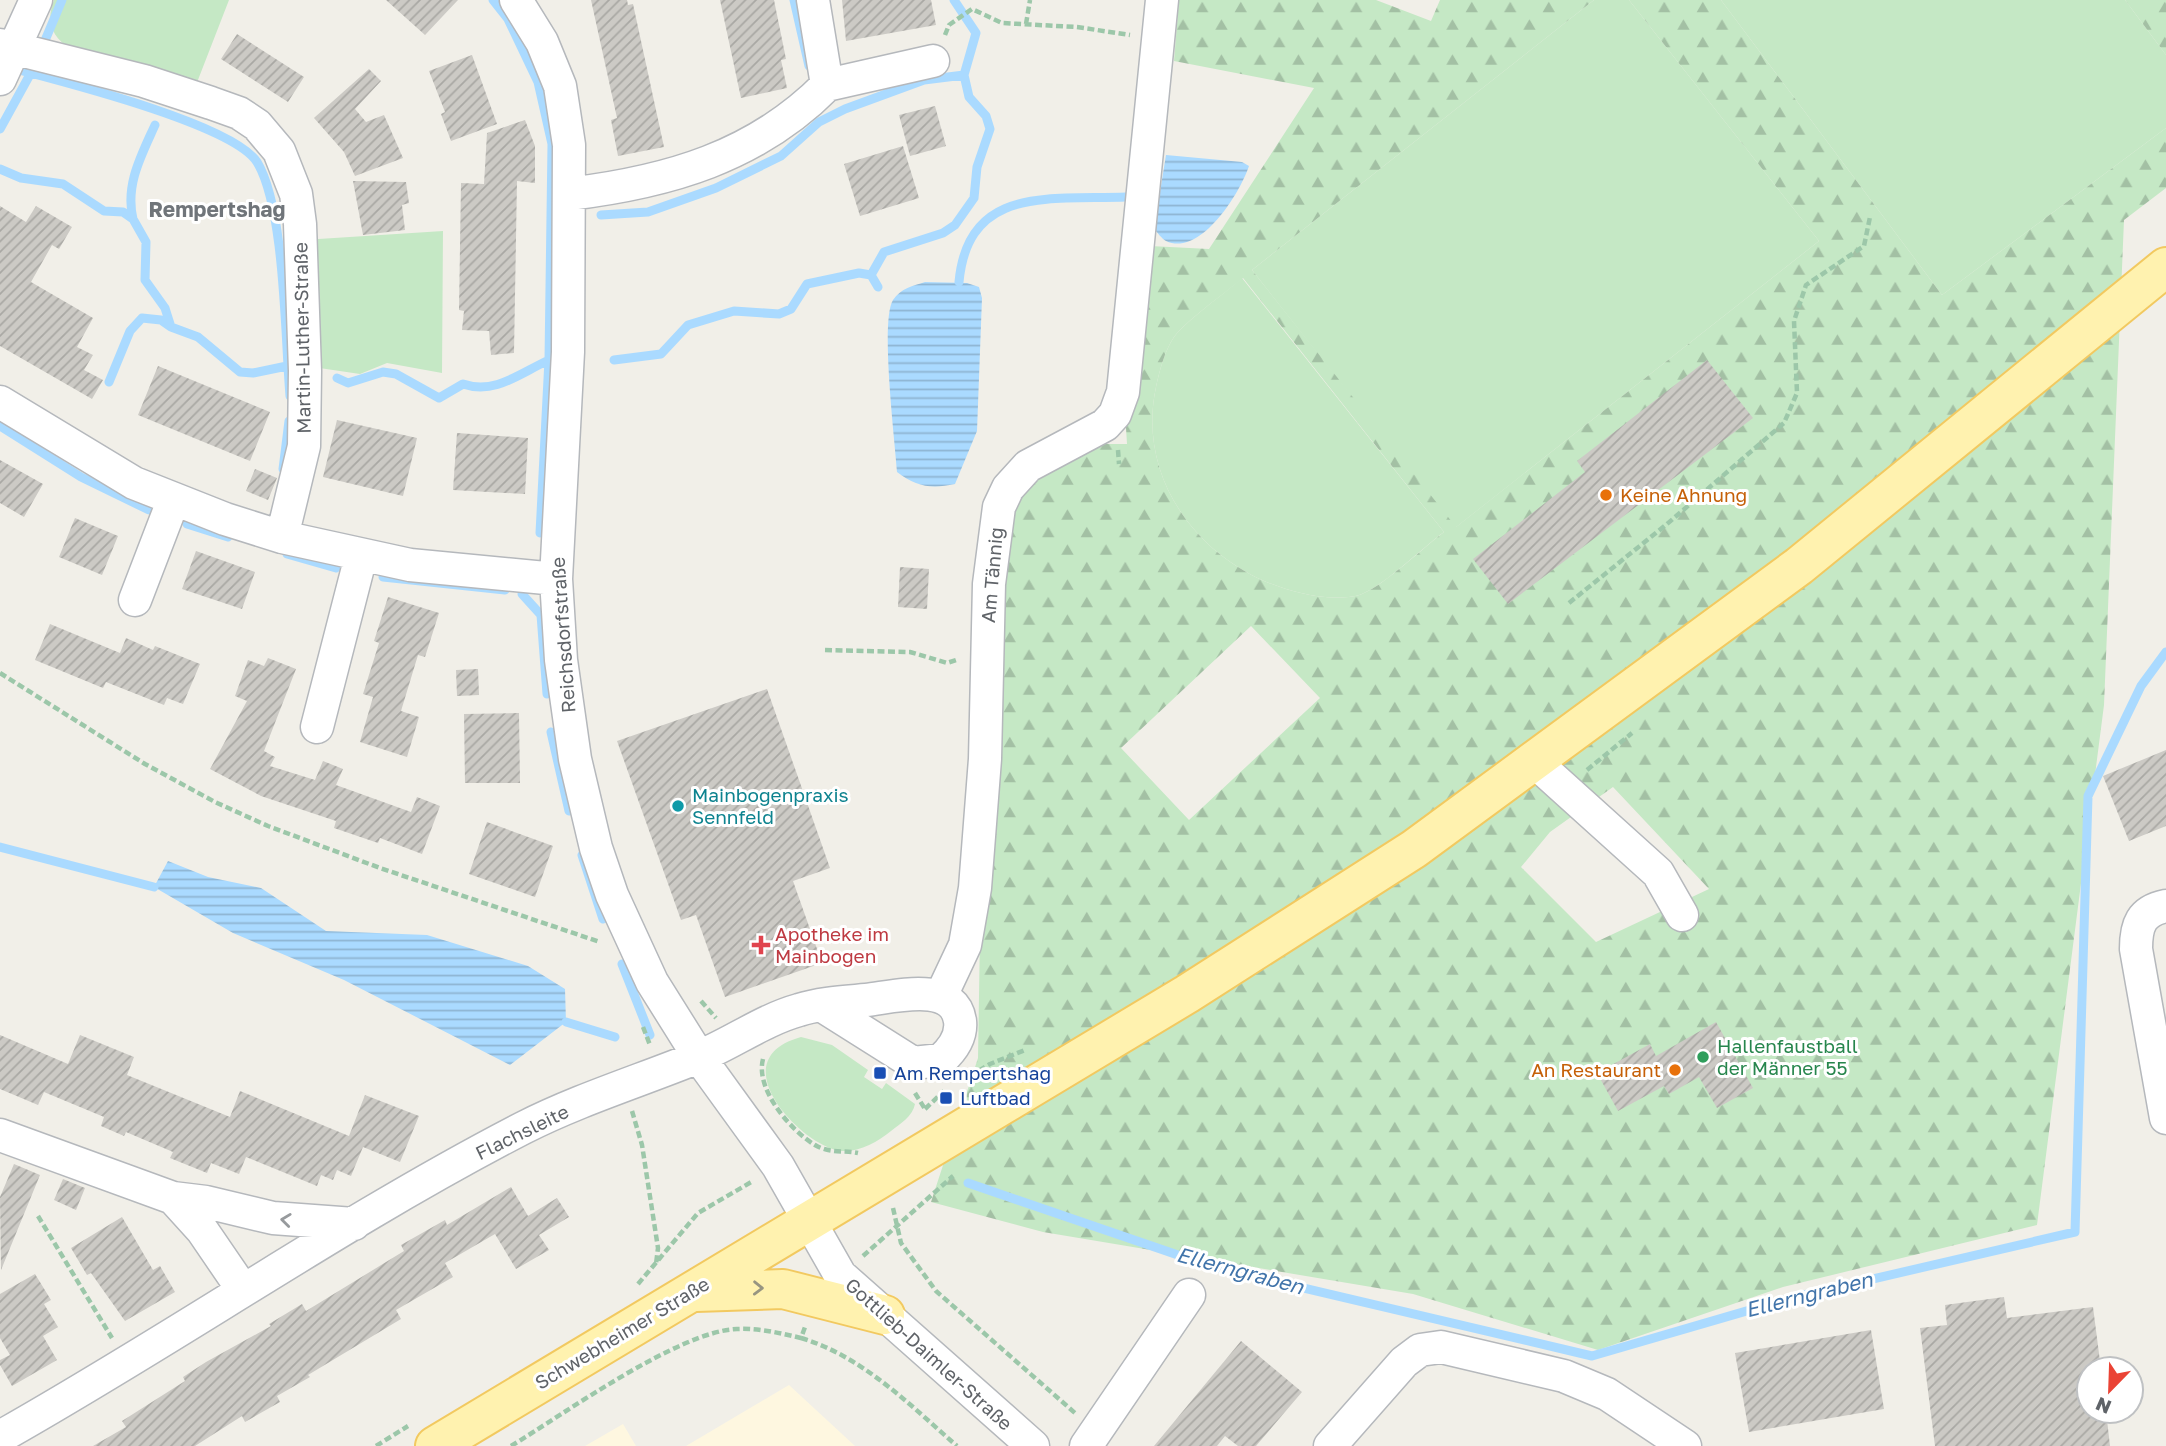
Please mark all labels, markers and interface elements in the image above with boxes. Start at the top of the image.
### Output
district label: Rempertshag [149,196,285,222]
street label: Martin-Luther-Straße [288,242,315,434]
place label: Keine Ahnung [1620,483,1747,506]
marker: Keine Ahnung [1598,487,1614,503]
street label: Am Tännig [976,526,1007,624]
street label: Reichsdorfstraße [546,556,579,714]
place label: Mainbogenpraxis Sennfeld [692,783,849,828]
marker: Mainbogenpraxis Sennfeld [670,798,686,814]
place label: Apotheke im Mainbogen [775,922,889,967]
marker: Apotheke im Mainbogen [753,937,769,953]
place label: Hallenfaustball der Männer 55 [1717,1034,1858,1079]
marker: Hallenfaustball der Männer 55 [1695,1049,1711,1065]
place label: An Restaurant [1531,1058,1661,1081]
place label: Am Rempertshag [894,1061,1051,1084]
marker: An Restaurant [1667,1062,1683,1078]
marker: Am Rempertshag [872,1065,888,1081]
place label: Luftbad [960,1086,1031,1109]
marker: Luftbad [938,1090,954,1106]
street label: Flachsleite [471,1099,572,1164]
one-way arrow [280,1212,292,1227]
water label: Ellerngraben [1174,1241,1307,1300]
water label: Ellerngraben [1742,1265,1876,1322]
street label: Schwebheimer Straße [530,1271,713,1394]
street label: Gottlieb-Daimler-Straße [841,1273,1018,1435]
one-way arrow [753,1280,764,1296]
north arrow [2075,1355,2145,1425]
text: N [2092,1393,2114,1420]

